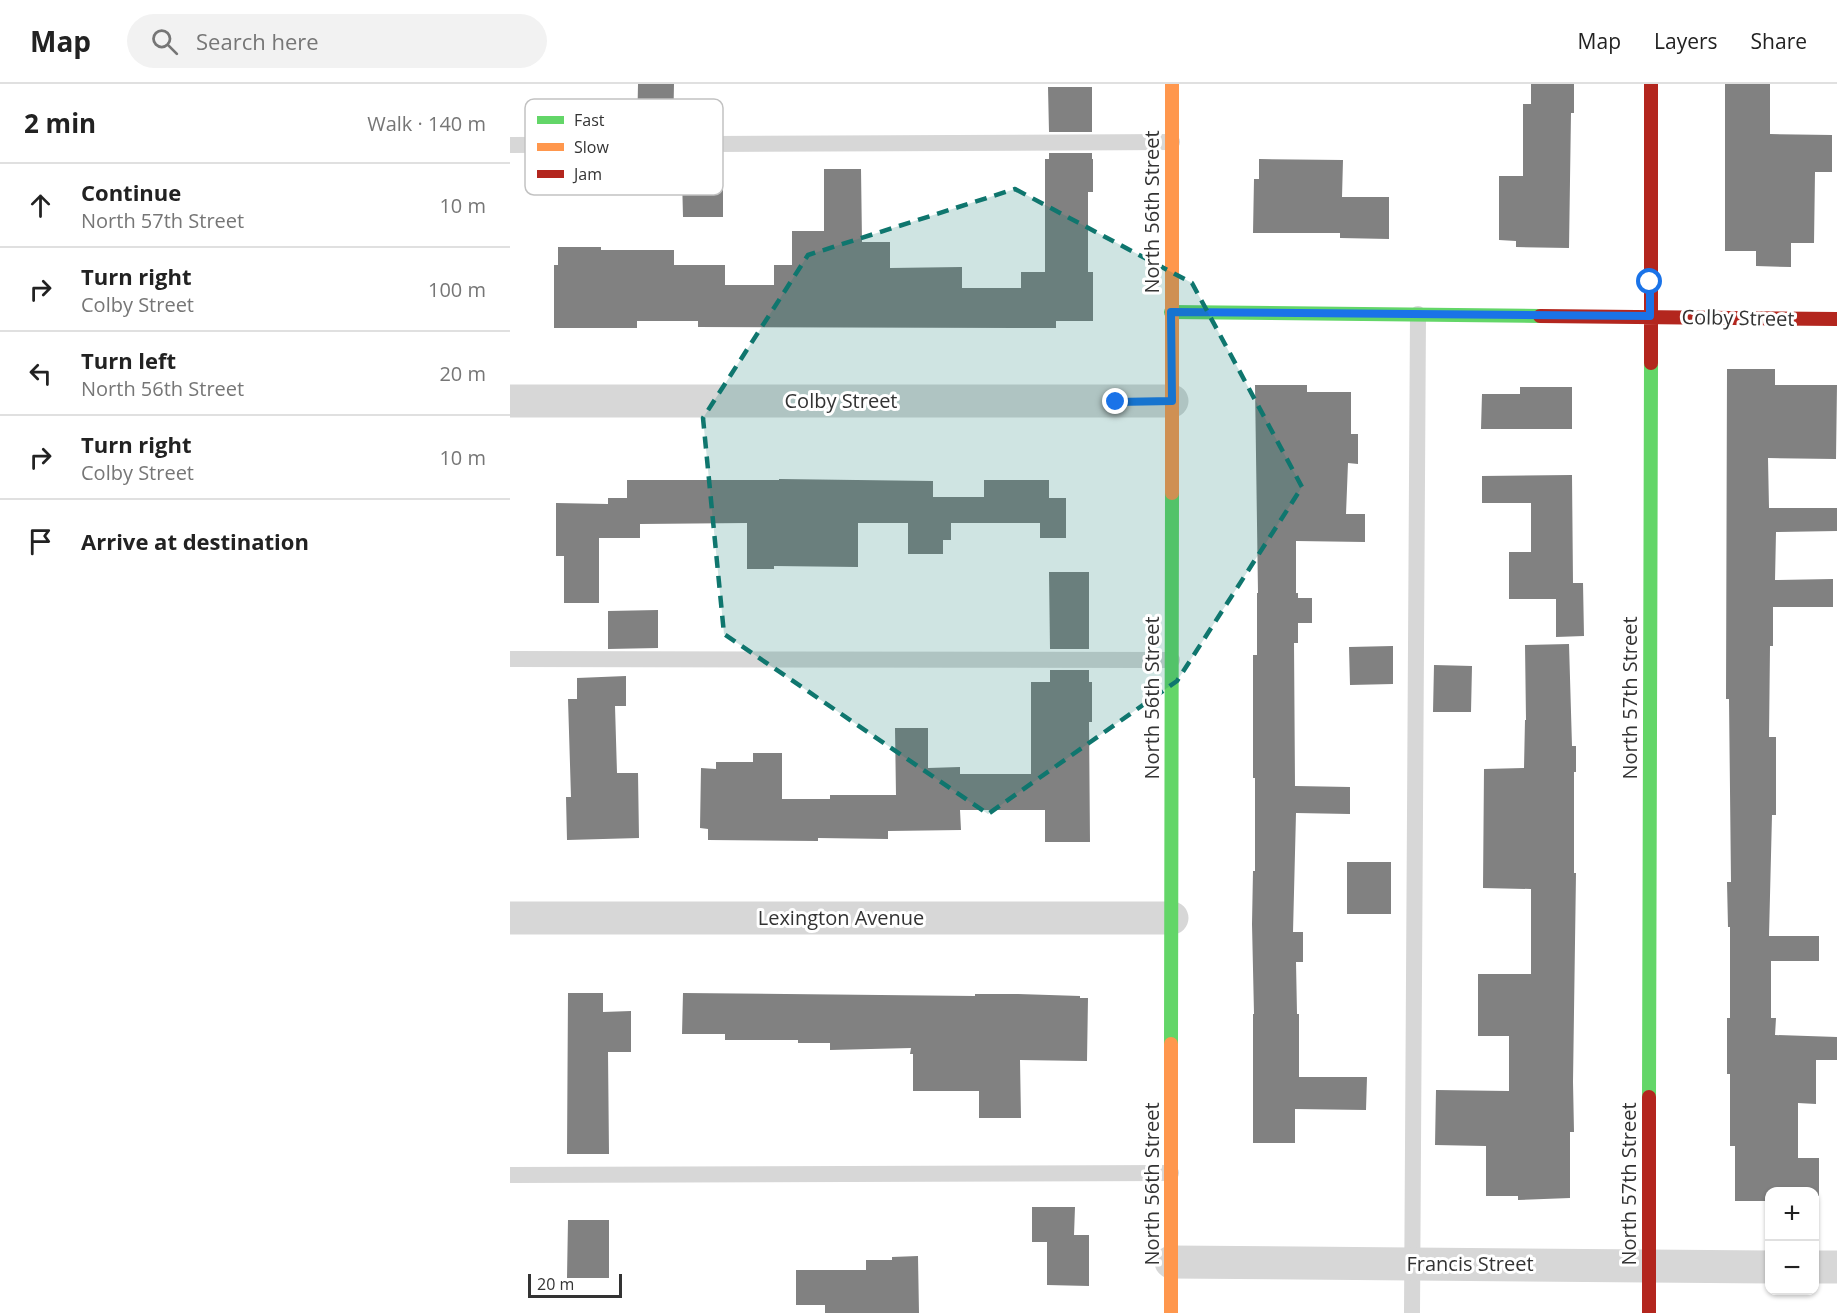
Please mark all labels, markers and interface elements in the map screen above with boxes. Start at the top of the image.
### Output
search box [127,14,547,68]
text: Map [30,22,91,60]
icon: search [148,25,181,58]
text: Search here [196,26,319,56]
text: Map [1578,27,1621,55]
text: Layers [1654,27,1718,55]
text: Share [1751,27,1807,55]
legend [525,99,723,195]
text: 2 min [24,105,96,141]
text: Fast [574,109,605,131]
text: Walk · 140 m [367,110,486,137]
street label: North 56th Street [1138,130,1165,294]
text: Slow [574,136,609,158]
text: Jam [572,163,602,185]
text: Continue [81,177,181,207]
icon: ahead [24,189,57,222]
text: 10 m [439,192,486,219]
text: North 57th Street [81,207,244,234]
text: Turn right [81,261,192,291]
route start [1636,268,1662,294]
icon: right [24,273,57,306]
text: 100 m [428,276,486,303]
text: Colby Street [81,291,194,318]
street label: Colby Street [1681,303,1795,332]
text: Turn left [81,345,176,375]
icon: left [24,357,57,390]
text: 20 m [439,360,486,387]
text: North 56th Street [81,375,244,402]
street label: Colby Street [785,387,898,414]
route end [1102,388,1128,414]
text: Turn right [81,429,192,459]
icon: right [24,441,57,474]
text: 10 m [439,444,486,471]
text: Colby Street [81,459,194,486]
icon: arrive [24,525,57,558]
text: Arrive at destination [81,526,309,556]
street label: North 56th Street [1138,616,1165,780]
street label: North 57th Street [1616,616,1643,780]
street label: Lexington Avenue [758,904,924,931]
street label: North 56th Street [1138,1102,1165,1266]
street label: North 57th Street [1615,1102,1642,1266]
map controls [1765,1187,1819,1295]
button: + [1765,1187,1819,1241]
button: − [1765,1241,1819,1295]
street label: Francis Street [1406,1250,1534,1277]
scale bar [528,1271,622,1298]
text: 20 m [537,1273,574,1295]

